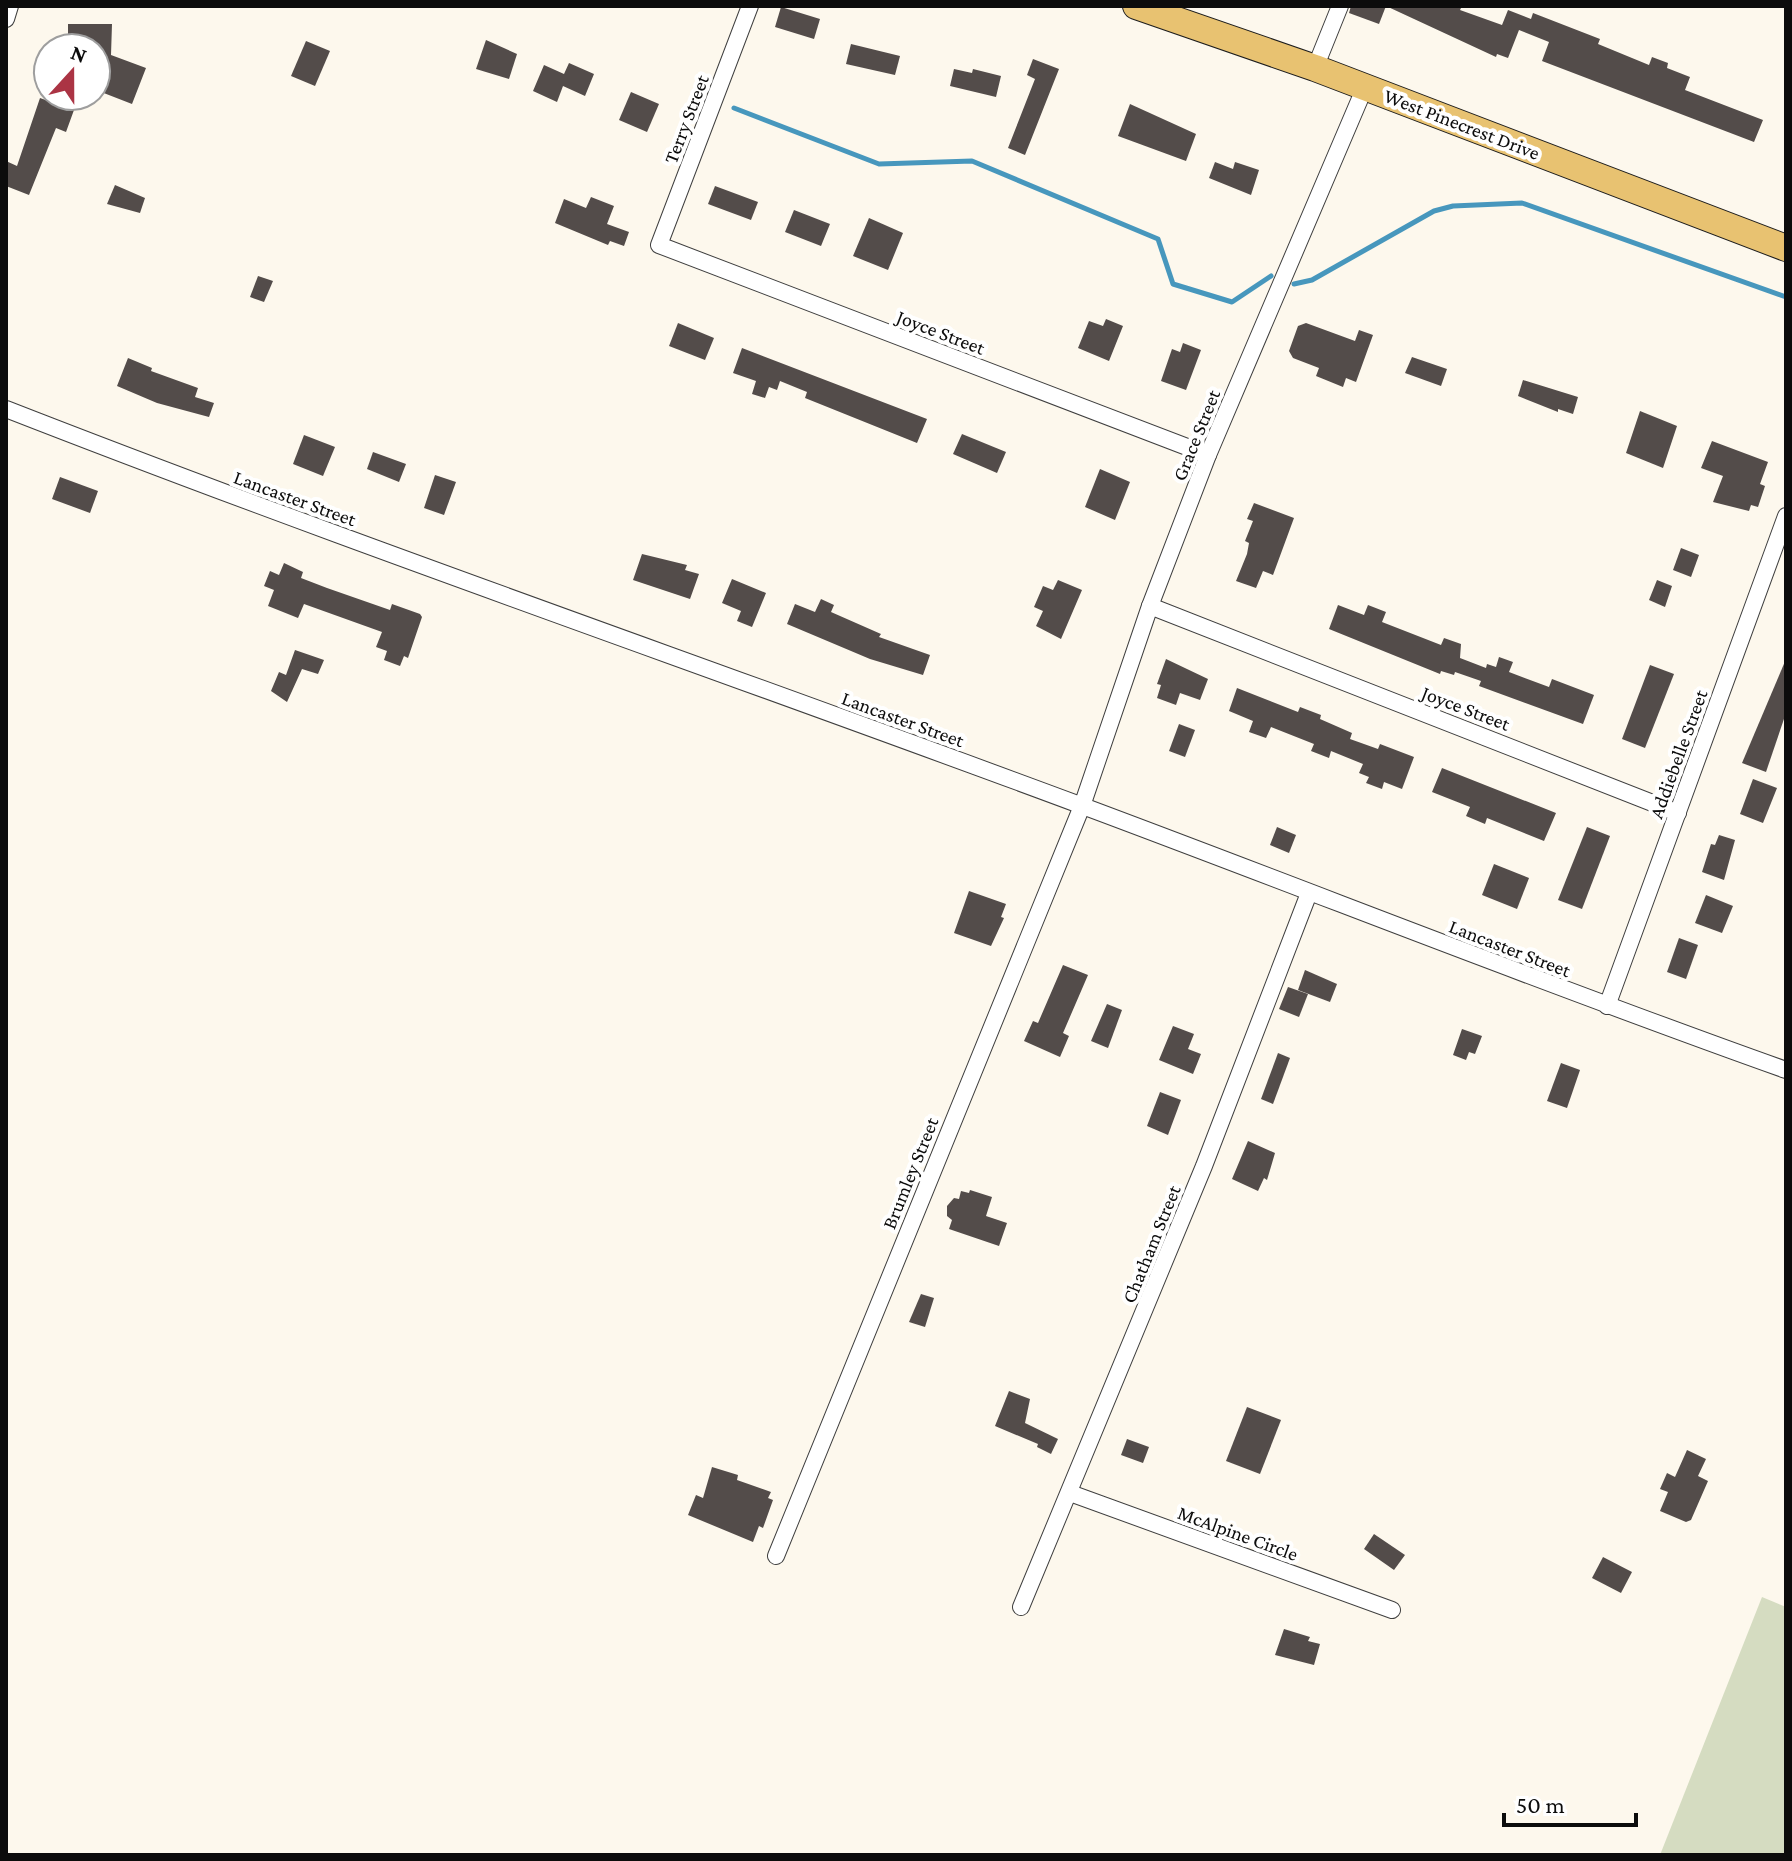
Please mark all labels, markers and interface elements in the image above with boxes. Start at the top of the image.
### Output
north arrow [32,32,112,112]
text: N [68,39,90,68]
street label: Terry Street [659,71,714,167]
street label: West Pinecrest Drive [1381,84,1543,164]
street label: Joyce Street [892,304,988,360]
street label: Grace Street [1168,386,1224,484]
street label: Lancaster Street [231,466,359,530]
street label: Joyce Street [1417,680,1513,736]
street label: Addiebelle Street [1645,686,1712,821]
street label: Lancaster Street [839,687,967,751]
street label: Lancaster Street [1446,915,1574,981]
street label: Brumley Street [878,1114,943,1232]
street label: Chatham Street [1117,1182,1185,1306]
street label: McAlpine Circle [1174,1501,1301,1566]
scale bar [1504,1777,1636,1827]
text: 50 m [1516,1791,1565,1818]

